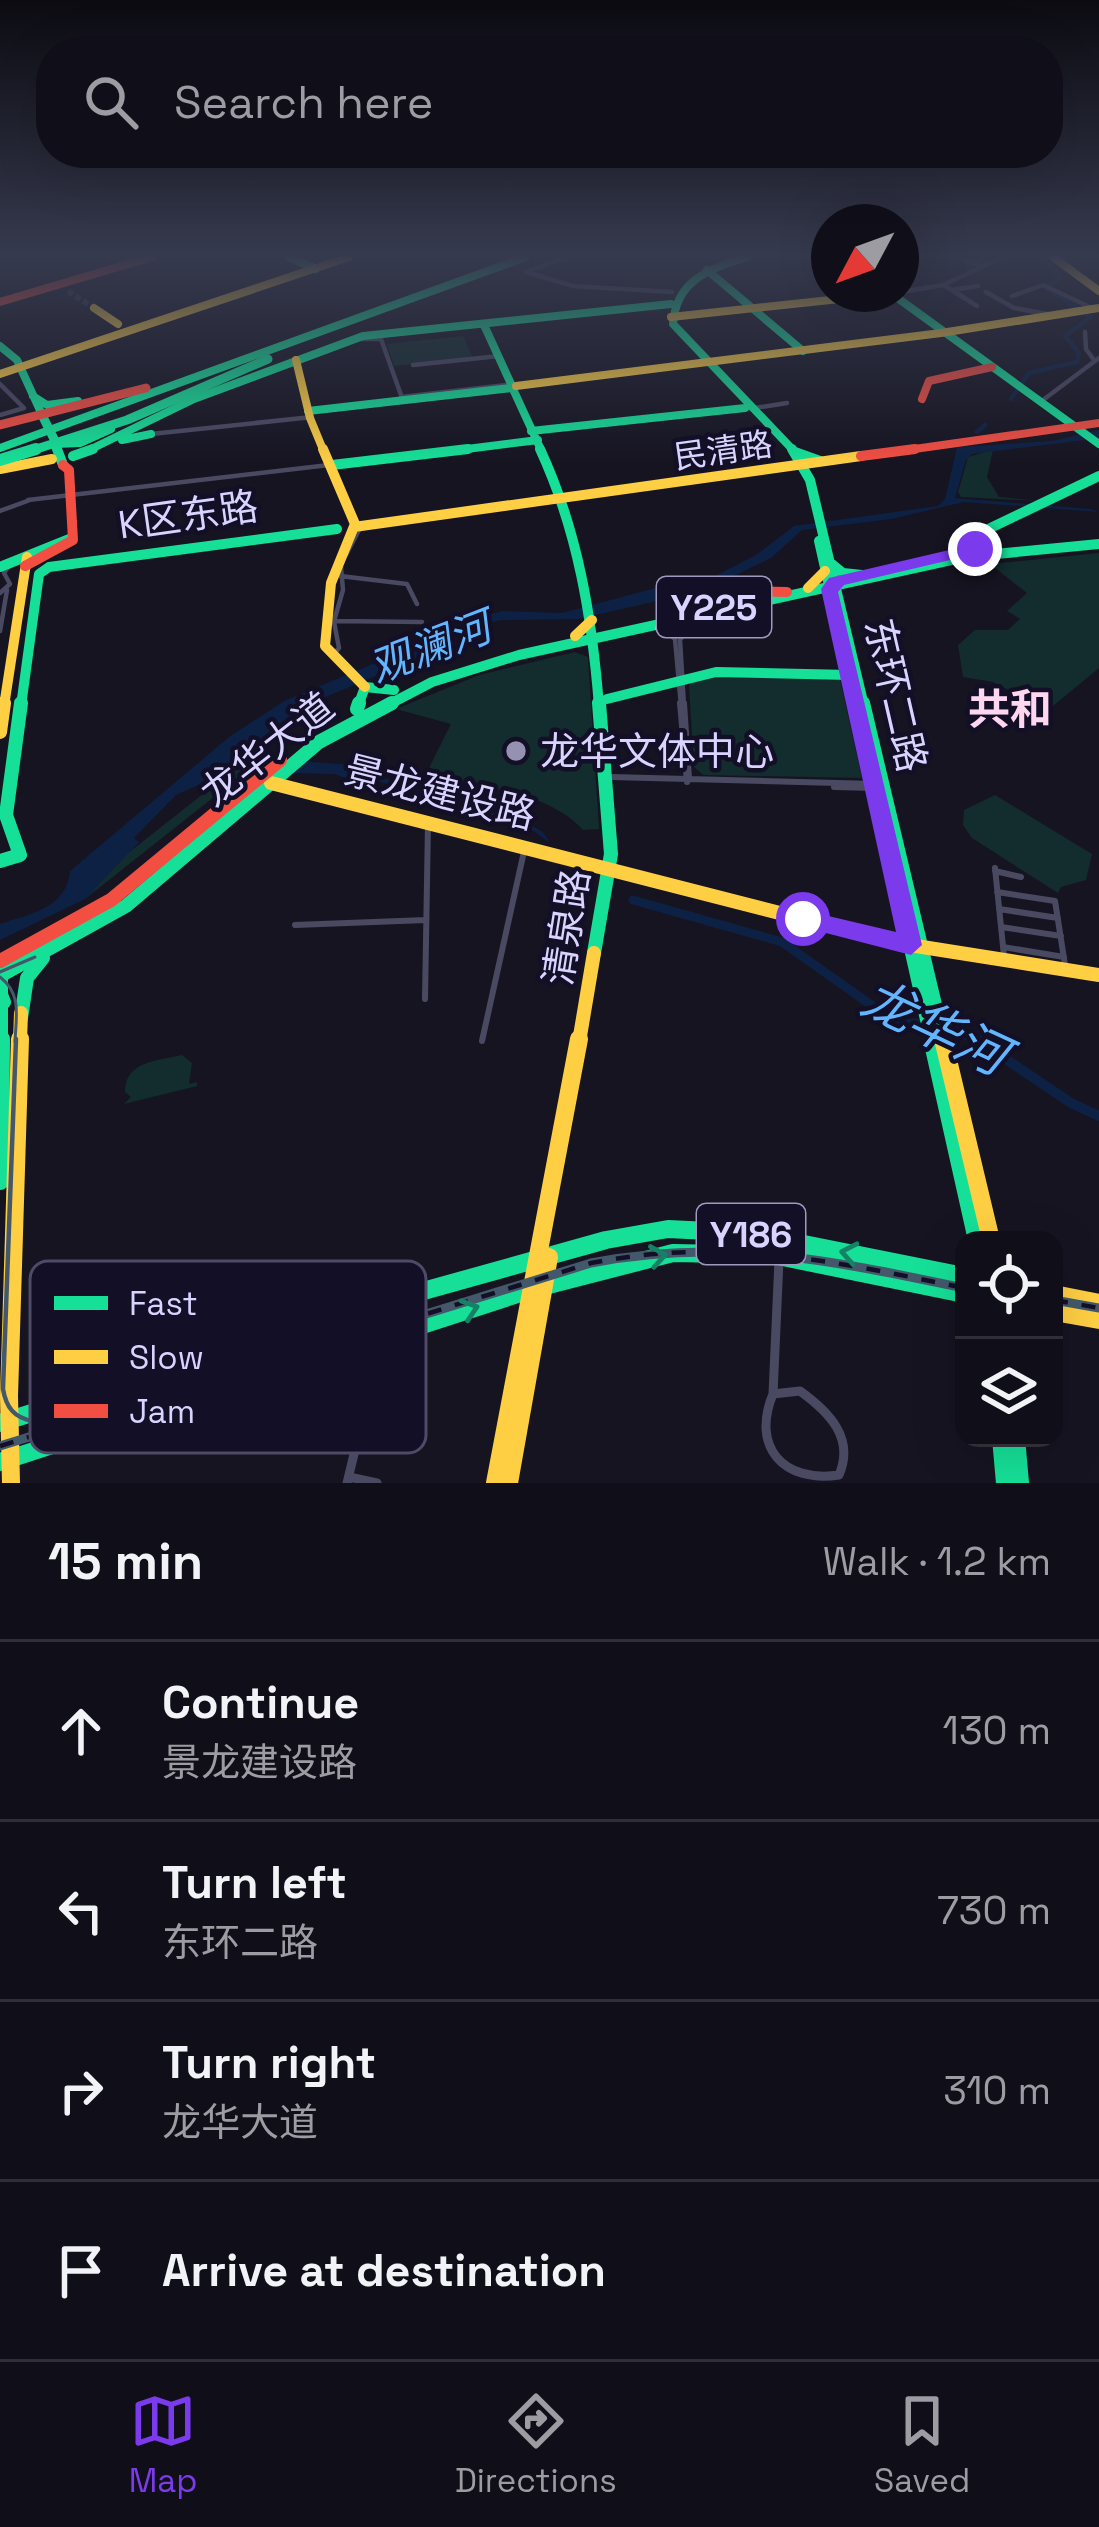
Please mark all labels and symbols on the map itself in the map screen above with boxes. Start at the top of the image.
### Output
north arrow [811,204,919,312]
street label: 民清路 [671,423,775,479]
street label: K区东路 [115,481,261,550]
route end [948,522,1002,576]
road number: Y225 [657,577,771,637]
water label: 观澜河 [362,598,505,695]
street label: 东环二路 [854,614,937,777]
street label: 龙华大道 [191,682,344,817]
district label: 共和 [968,683,1052,736]
place label: 龙华文体中心 [540,727,774,776]
marker: 龙华文体中心 [503,738,529,764]
street label: 景龙建设路 [339,745,540,840]
street label: 清泉路 [533,865,600,989]
route start [776,892,830,946]
water label: 龙华河 [852,966,1026,1093]
road number: Y186 [697,1204,805,1264]
one-way arrow [840,1241,860,1267]
one-way arrow [648,1244,668,1269]
legend [30,1261,426,1453]
text: Fast [129,1283,198,1325]
one-way arrow [458,1299,479,1323]
text: Slow [129,1337,204,1379]
text: Jam [129,1391,195,1433]

